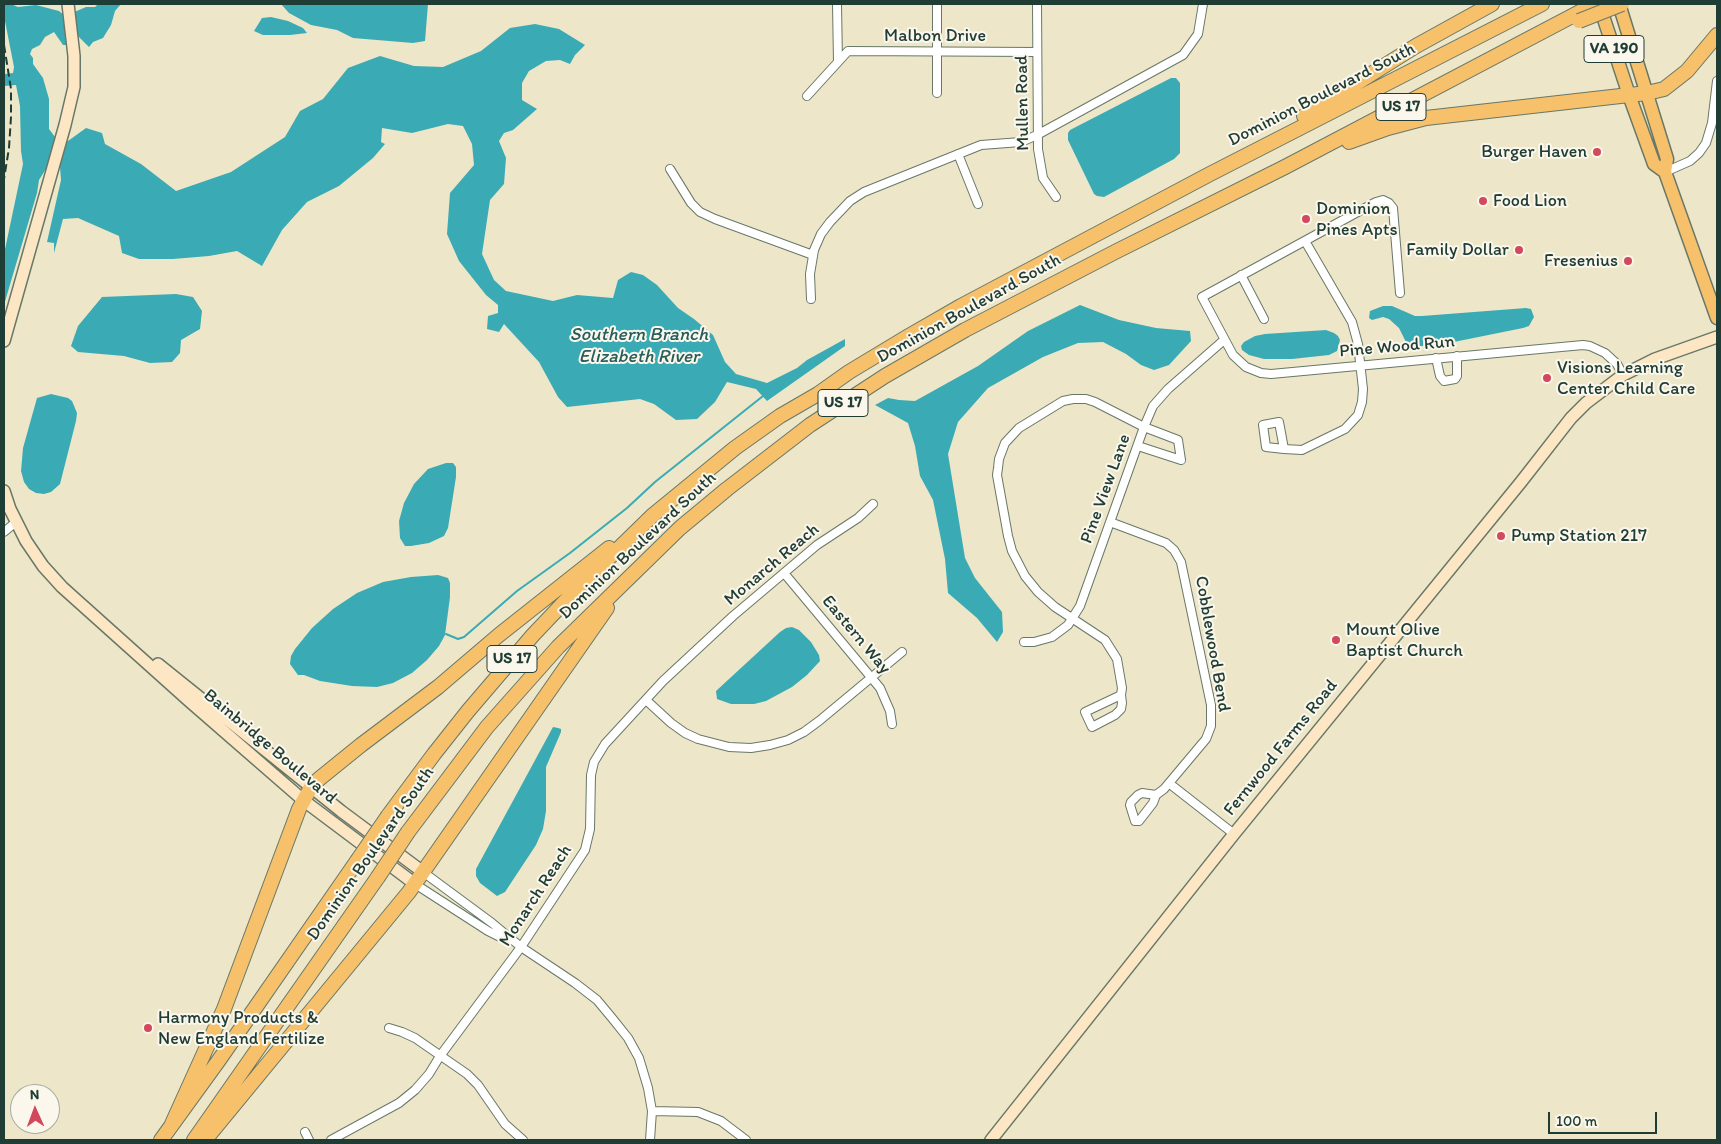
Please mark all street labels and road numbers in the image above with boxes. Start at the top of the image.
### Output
street label: Malbon Drive [884,25,986,47]
road number: VA 190 [1584,36,1644,62]
street label: Dominion Boulevard South [1225,38,1419,152]
street label: Mullen Road [1011,55,1035,151]
road number: US 17 [1376,94,1426,120]
street label: Dominion Boulevard South [873,249,1065,369]
street label: Pine Wood Run [1338,331,1456,363]
road number: US 17 [818,389,868,416]
street label: Pine View Lane [1076,431,1136,547]
street label: Dominion Boulevard South [555,468,721,624]
street label: Monarch Reach [720,519,824,611]
street label: Cobblewood Bend [1189,574,1235,714]
street label: Eastern Way [817,591,895,679]
road number: US 17 [487,646,537,672]
street label: Fernwood Farms Road [1219,676,1343,820]
street label: Bainbridge Boulevard [199,685,341,809]
street label: Dominion Boulevard South [303,763,439,945]
street label: Monarch Reach [495,841,577,951]

